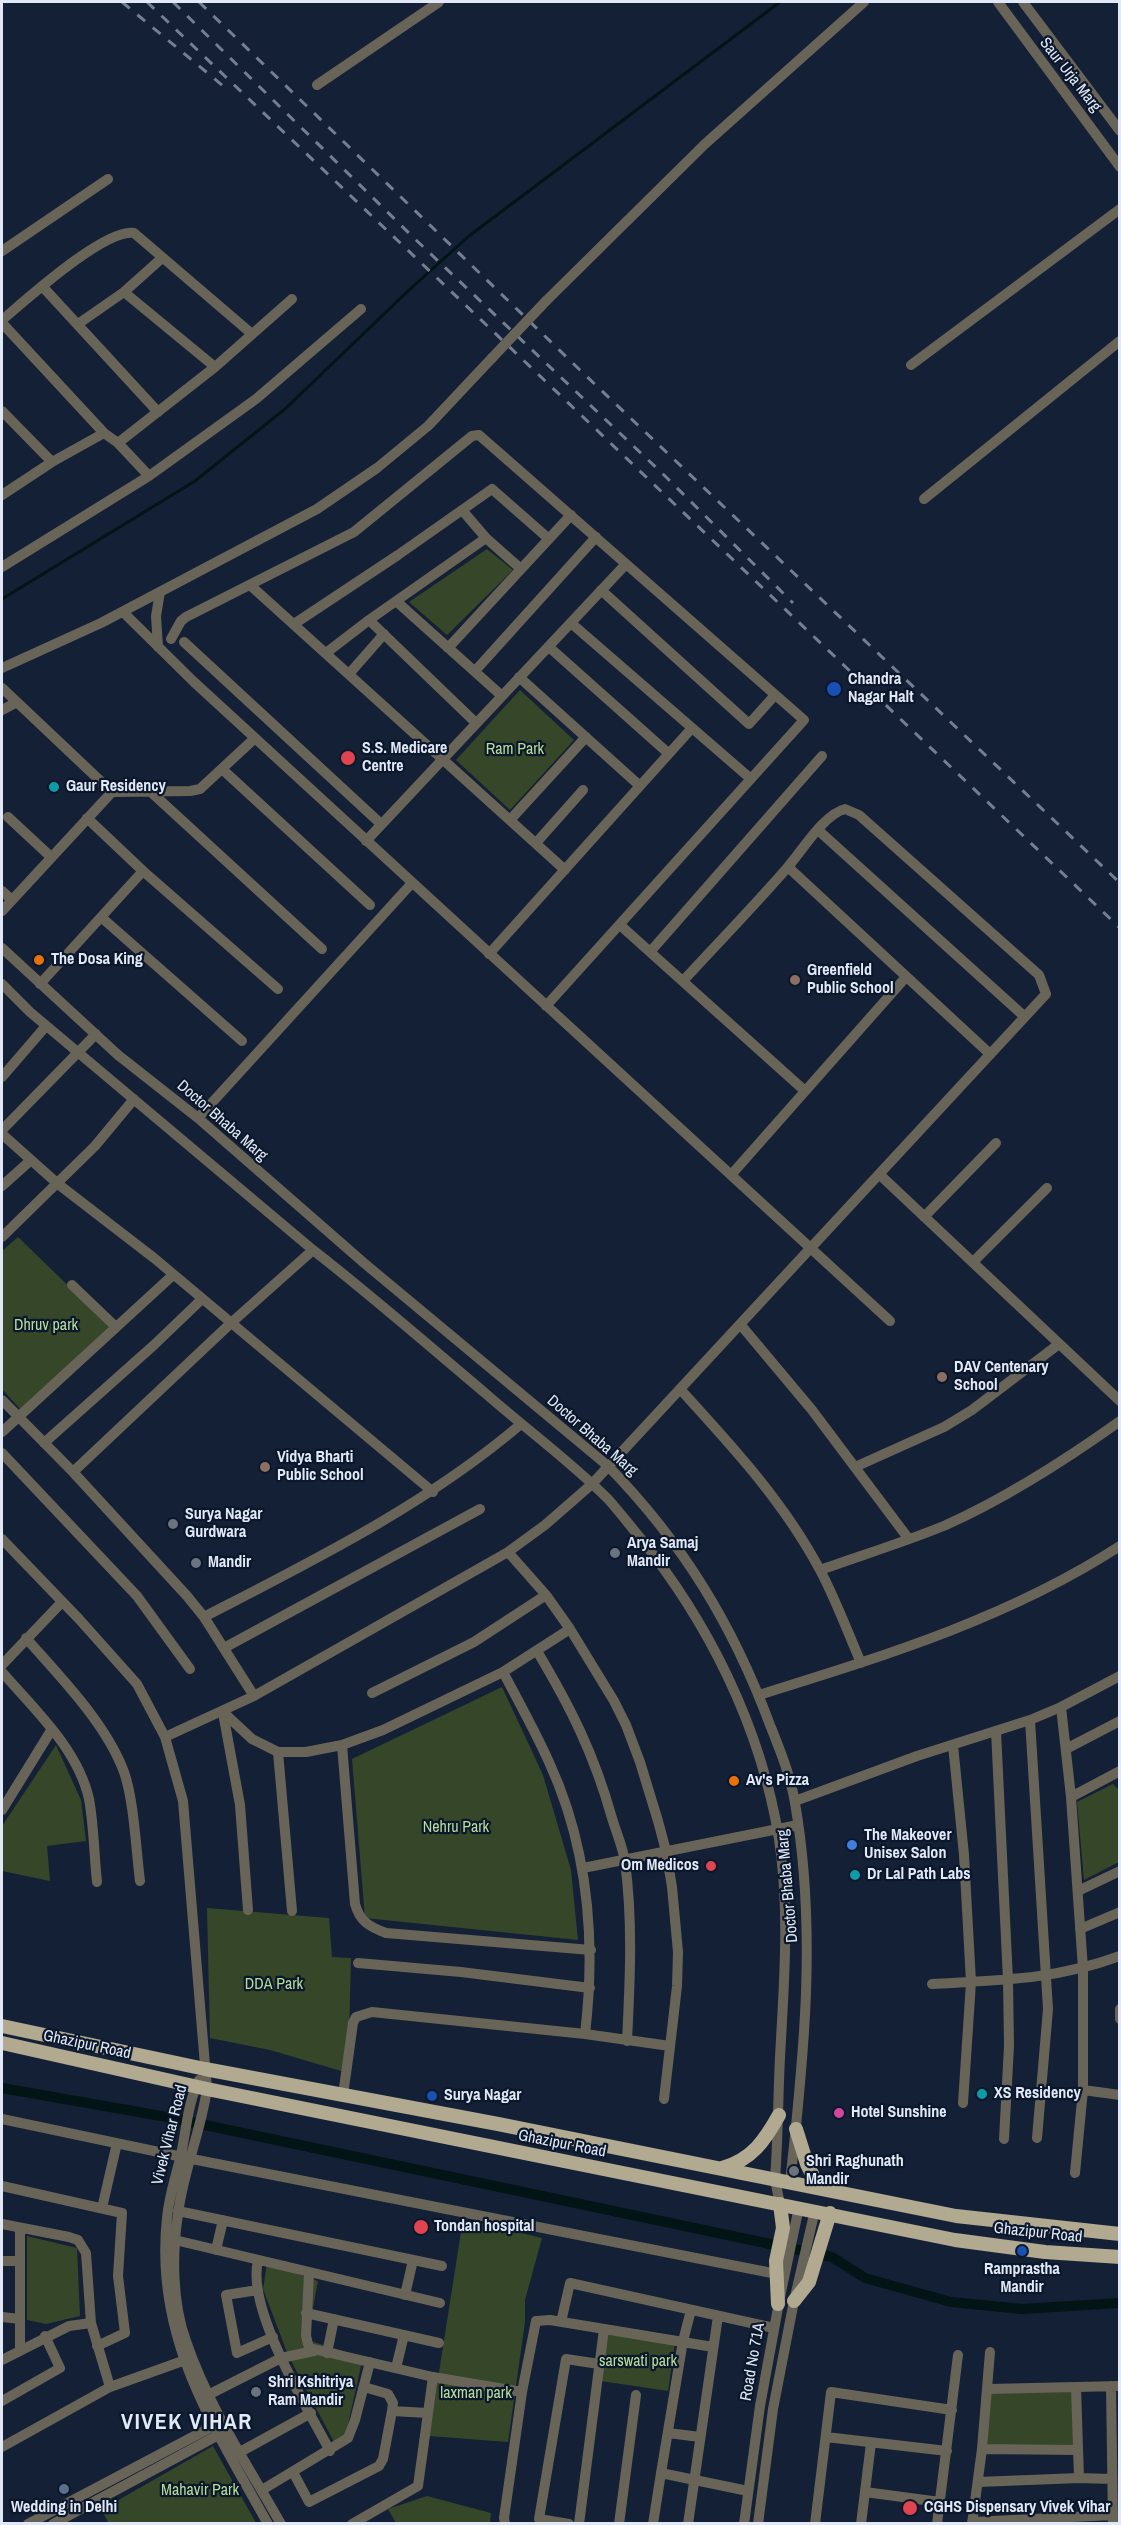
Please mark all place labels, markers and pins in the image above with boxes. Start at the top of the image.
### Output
place label: Chandra Nagar Halt [848,670,914,708]
marker: Chandra Nagar Halt [825,680,843,698]
place label: S.S. Medicare Centre [362,739,447,777]
marker: S.S. Medicare Centre [339,749,357,767]
place label: Gaur Residency [66,777,166,797]
marker: Gaur Residency [47,780,61,794]
place label: The Dosa King [51,950,143,970]
marker: The Dosa King [32,953,46,967]
place label: Greenfield Public School [807,961,894,999]
marker: Greenfield Public School [788,973,802,987]
place label: DAV Centenary School [954,1358,1049,1396]
marker: DAV Centenary School [935,1370,949,1384]
place label: Vidya Bharti Public School [277,1448,364,1486]
marker: Vidya Bharti Public School [258,1460,272,1474]
place label: Surya Nagar Gurdwara [185,1505,262,1543]
marker: Surya Nagar Gurdwara [166,1517,180,1531]
place label: Arya Samaj Mandir [627,1534,698,1572]
marker: Arya Samaj Mandir [608,1546,622,1560]
place label: Mandir [208,1553,251,1573]
marker: Mandir [189,1556,203,1570]
place label: Av's Pizza [746,1771,809,1791]
marker: Av's Pizza [727,1774,741,1788]
place label: The Makeover Unisex Salon [864,1826,952,1864]
marker: The Makeover Unisex Salon [845,1838,859,1852]
place label: Om Medicos [621,1856,699,1876]
marker: Om Medicos [704,1859,718,1873]
place label: Dr Lal Path Labs [867,1865,971,1885]
marker: Dr Lal Path Labs [848,1868,862,1882]
place label: XS Residency [994,2084,1081,2104]
place label: Surya Nagar [444,2086,521,2106]
marker: XS Residency [975,2087,989,2101]
marker: Surya Nagar [425,2089,439,2103]
place label: Hotel Sunshine [851,2103,947,2123]
marker: Hotel Sunshine [832,2106,846,2120]
place label: Shri Raghunath Mandir [806,2152,904,2190]
marker: Shri Raghunath Mandir [787,2164,801,2178]
place label: Tondan hospital [434,2217,534,2237]
marker: Tondan hospital [412,2218,430,2236]
marker: Ramprastha Mandir [1015,2244,1029,2258]
place label: Ramprastha Mandir [984,2260,1060,2298]
place label: Shri Kshitriya Ram Mandir [268,2373,353,2411]
marker: Shri Kshitriya Ram Mandir [249,2385,263,2399]
marker: Wedding in Delhi [57,2482,71,2496]
place label: Wedding in Delhi [11,2498,117,2518]
place label: CGHS Dispensary Vivek Vihar [924,2498,1110,2518]
marker: CGHS Dispensary Vivek Vihar [901,2499,919,2517]

